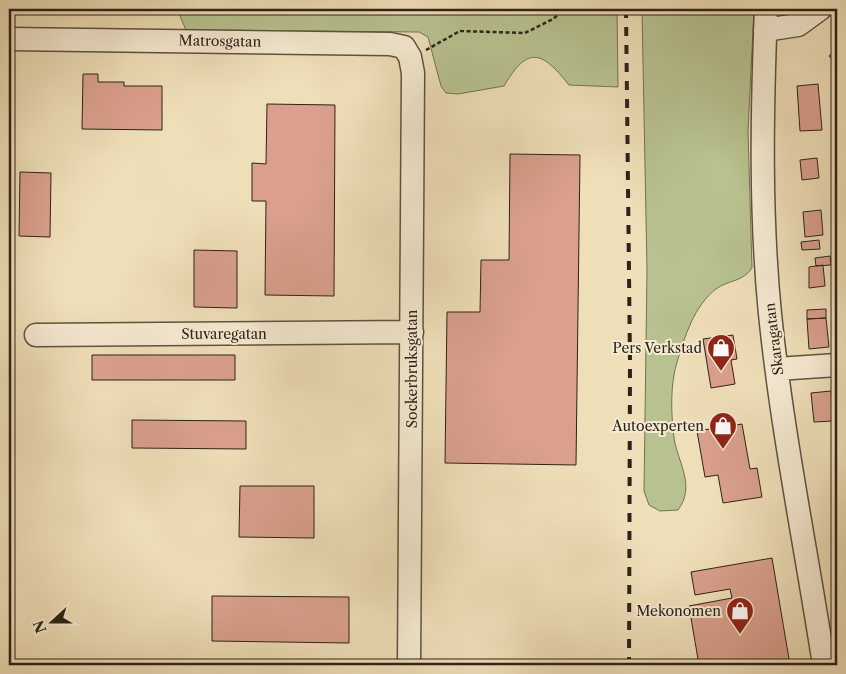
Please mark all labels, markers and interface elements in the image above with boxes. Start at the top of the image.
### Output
street label: Matrosgatan [179,31,262,51]
street label: Skaragatan [761,302,787,376]
street label: Sockerbruksgatan [403,309,421,428]
street label: Stuvaregatan [181,325,267,343]
shop icon: Pers Verkstad [706,333,736,372]
place label: Pers Verkstad [613,339,702,357]
shop icon: Autoexperten [708,411,738,450]
place label: Autoexperten [611,417,704,435]
north arrow [28,596,78,646]
shop icon: Mekonomen [725,596,755,635]
place label: Mekonomen [636,602,721,620]
text: N [29,618,50,636]

